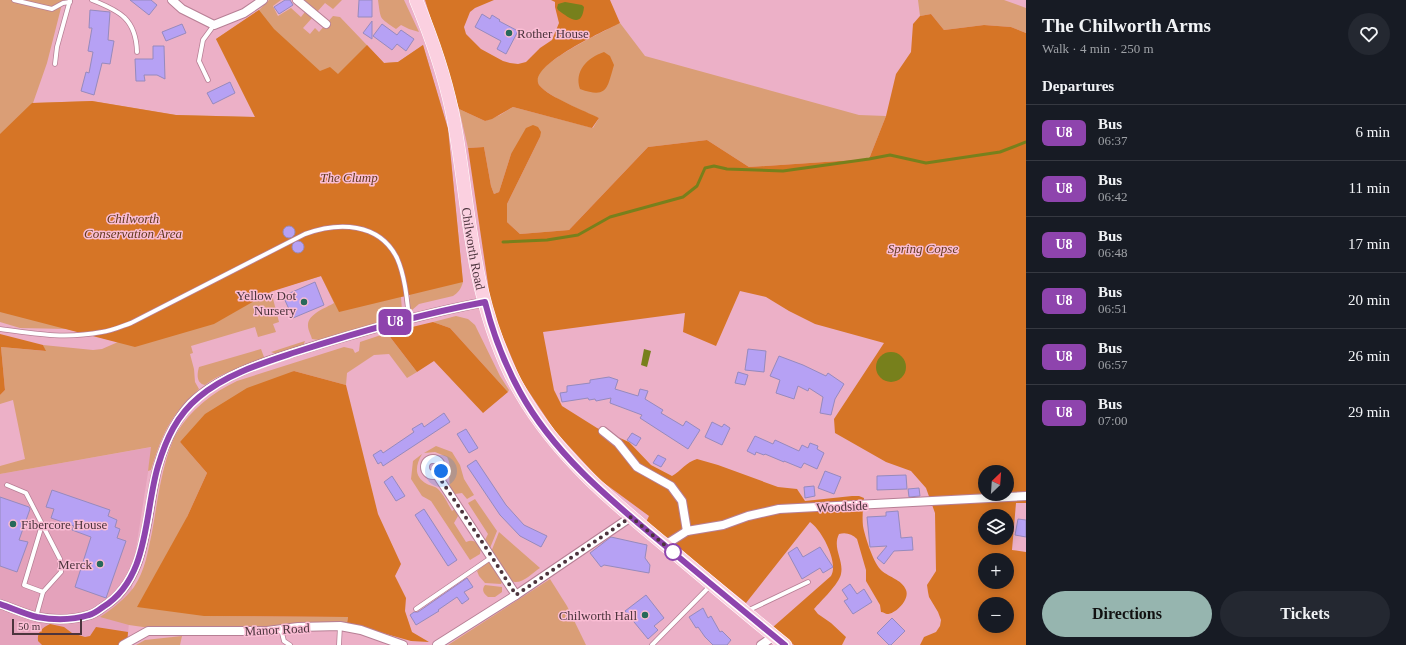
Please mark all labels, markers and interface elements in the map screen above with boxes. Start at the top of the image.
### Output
button: heart [1348,13,1390,55]
text: The Chilworth Arms [1042,15,1211,36]
place label: Rother House [517,26,589,41]
marker: Rother House [504,28,514,38]
text: Walk · 4 min · 250 m [1042,41,1154,56]
text: Departures [1042,78,1114,94]
text: Bus [1098,116,1122,132]
text: 6 min [1355,124,1390,140]
text: U8 [1055,125,1073,140]
text: 06:37 [1098,133,1128,148]
park label: The Clump [320,170,378,185]
text: Bus [1098,172,1122,188]
text: 11 min [1348,180,1390,196]
text: U8 [1055,181,1073,196]
text: 06:42 [1098,189,1128,204]
street label: Chilworth Road [459,206,488,292]
park label: Chilworth Conservation Area [84,211,182,241]
text: Bus [1098,228,1122,244]
text: 17 min [1348,236,1390,252]
text: U8 [1055,237,1073,252]
park label: Spring Copse [888,241,958,256]
text: 06:48 [1098,245,1128,260]
text: Bus [1098,284,1122,300]
place label: Yellow Dot Nursery [236,288,296,318]
text: 20 min [1348,292,1390,308]
text: U8 [1055,293,1073,308]
marker: Yellow Dot Nursery [299,297,309,307]
text: 06:51 [1098,301,1128,316]
line badge: U8 [377,309,413,335]
text: U8 [386,314,404,329]
text: Bus [1098,340,1122,356]
text: 26 min [1348,348,1390,364]
text: U8 [1055,349,1073,364]
text: 06:57 [1098,357,1128,372]
text: Bus [1098,396,1122,412]
text: 29 min [1348,404,1390,420]
text: U8 [1055,405,1073,420]
text: 07:00 [1098,413,1128,428]
your location [431,461,451,481]
north arrow [978,465,1014,501]
map controls [978,465,1014,633]
street label: Woodside [816,498,868,515]
button: layers [978,509,1014,545]
place label: Fibercore House [21,517,108,532]
marker: Fibercore House [8,519,18,529]
unlabelled marker [664,543,682,561]
button: + [978,553,1014,589]
place label: Merck [58,557,92,572]
marker: Merck [95,559,105,569]
button: Directions [1042,591,1212,637]
button: Tickets [1220,591,1390,637]
button: − [978,597,1014,633]
place label: Chilworth Hall [559,608,637,623]
marker: Chilworth Hall [640,610,650,620]
scale bar [12,617,82,636]
text: 50 m [18,620,40,632]
street label: Manor Road [244,620,311,639]

